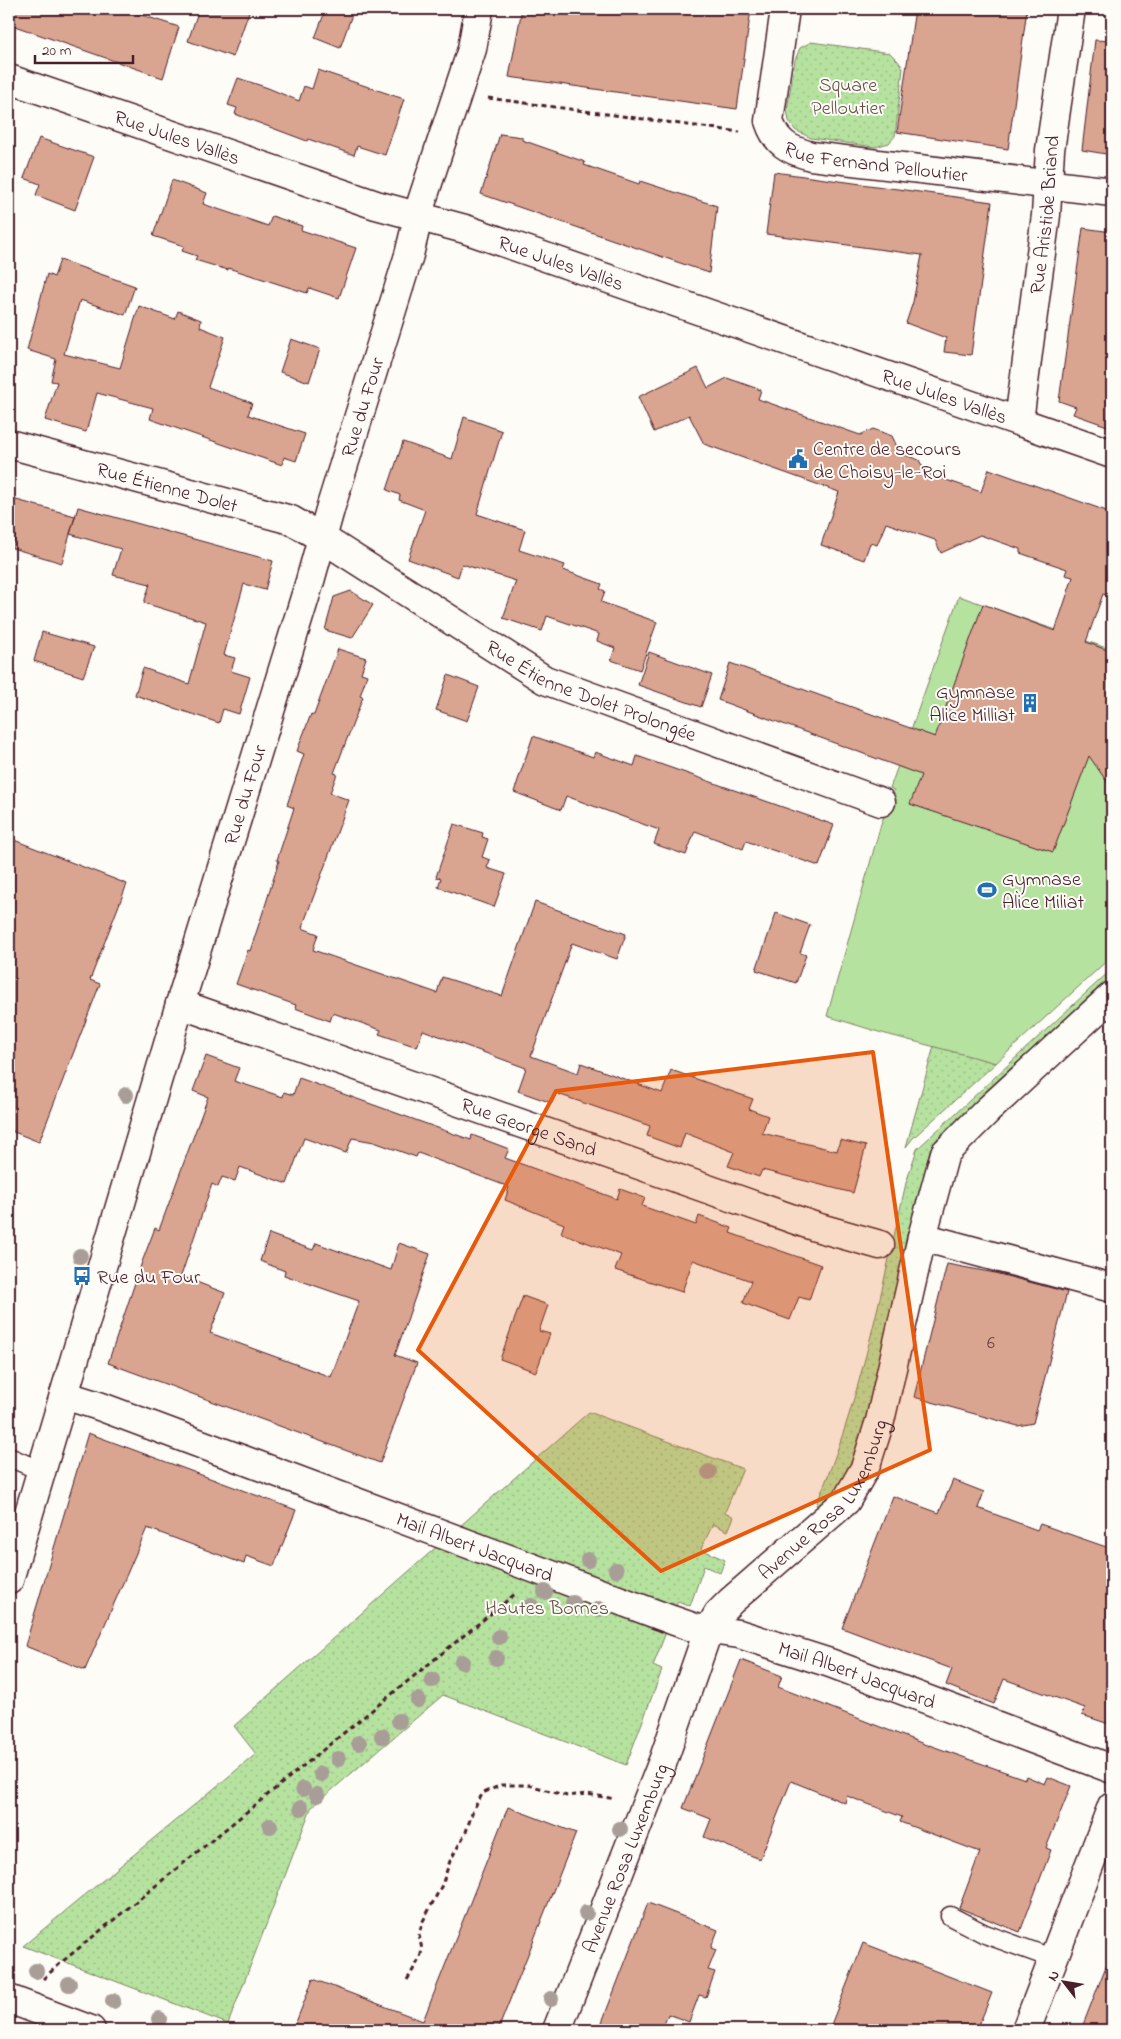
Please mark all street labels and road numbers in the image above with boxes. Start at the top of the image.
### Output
street label: Rue Jules Vallès [110,104,243,174]
street label: Rue Aristide Briand [1024,134,1069,296]
street label: Rue Fernand Pelloutier [778,135,970,192]
street label: Rue Jules Vallès [494,230,627,300]
street label: Rue du Four [335,353,394,461]
street label: Rue Jules Vallès [877,363,1011,433]
street label: Rue Étienne Dolet [93,456,241,522]
street label: Rue Étienne Dolet Prolongée [479,634,700,751]
street label: Rue du Four [218,741,276,849]
street label: Rue George Sand [456,1092,600,1166]
street label: Avenue Rosa Luxemburg [753,1416,898,1588]
street label: Mail Albert Jacquard [391,1506,557,1591]
street label: Mail Albert Jacquard [774,1635,939,1718]
street label: Avenue Rosa Luxemburg [577,1760,679,1958]

